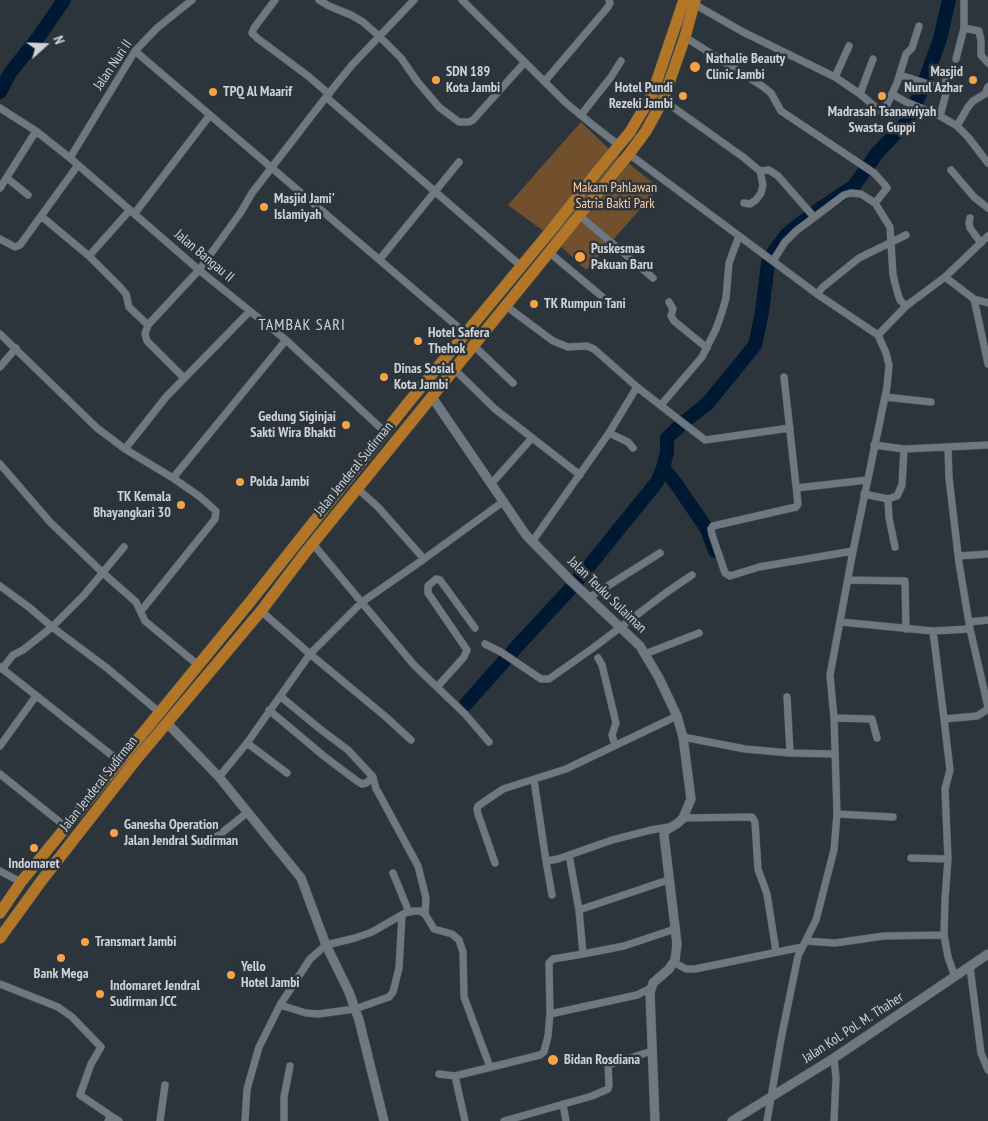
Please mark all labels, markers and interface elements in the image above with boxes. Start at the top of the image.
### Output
north arrow [20,20,70,70]
text: N [49,33,69,47]
street label: Jalan Nuri II [90,37,136,93]
place label: Nathalie Beauty Clinic Jambi [706,51,785,84]
marker: Nathalie Beauty Clinic Jambi [688,60,702,74]
place label: SDN 189 Kota Jambi [446,64,500,96]
place label: Masjid Nurul Azhar [904,64,963,96]
marker: SDN 189 Kota Jambi [430,74,442,86]
marker: Masjid Nurul Azhar [967,74,979,86]
place label: Hotel Pundi Rezeki Jambi [609,80,673,112]
place label: TPQ Al Maarif [223,84,292,100]
marker: TPQ Al Maarif [207,86,219,98]
marker: Hotel Pundi Rezeki Jambi [677,90,689,102]
marker: Madrasah Tsanawiyah Swasta Guppi [876,90,888,102]
place label: Madrasah Tsanawiyah Swasta Guppi [828,104,936,136]
park label: Makam Pahlawan Satria Bakti Park [573,180,657,212]
place label: Masjid Jami' Islamiyah [274,191,335,223]
marker: Masjid Jami' Islamiyah [258,201,270,213]
street label: Jalan Bangau II [171,226,237,286]
place label: Puskesmas Pakuan Baru [591,241,653,274]
marker: Puskesmas Pakuan Baru [573,250,587,264]
place label: TK Rumpun Tani [544,296,626,312]
marker: TK Rumpun Tani [528,298,540,310]
district label: TAMBAK SARI [257,315,347,335]
place label: Hotel Safera Thehok [428,325,490,358]
marker: Hotel Safera Thehok [412,335,424,347]
place label: Dinas Sosial Kota Jambi [394,361,454,394]
marker: Dinas Sosial Kota Jambi [378,371,390,383]
place label: Gedung Siginjai Sakti Wira Bhakti [250,409,336,442]
street label: Jalan Jenderal Sudirman [311,419,397,519]
marker: Gedung Siginjai Sakti Wira Bhakti [340,419,352,431]
place label: Polda Jambi [250,474,309,490]
marker: Polda Jambi [234,476,246,488]
place label: TK Kemala Bhayangkari 30 [93,489,171,522]
marker: TK Kemala Bhayangkari 30 [175,499,187,511]
street label: Jalan Teuku Sulaiman [564,553,650,637]
street label: Jalan Jenderal Sudirman [57,733,141,835]
place label: Ganesha Operation Jalan Jendral Sudirman [124,817,238,850]
marker: Ganesha Operation Jalan Jendral Sudirman [108,827,120,839]
marker: Indomaret [28,842,40,854]
place label: Indomaret [8,856,60,872]
place label: Transmart Jambi [95,934,176,950]
marker: Transmart Jambi [79,936,91,948]
marker: Bank Mega [55,952,67,964]
place label: Yello Hotel Jambi [241,959,299,992]
place label: Bank Mega [34,966,88,982]
marker: Yello Hotel Jambi [225,969,237,981]
place label: Indomaret Jendral Sudirman JCC [110,978,200,1010]
marker: Indomaret Jendral Sudirman JCC [94,988,106,1000]
street label: Jalan Kol. Pol. M. Thaher [799,989,907,1067]
place label: Bidan Rosdiana [564,1052,640,1068]
marker: Bidan Rosdiana [546,1053,560,1067]

